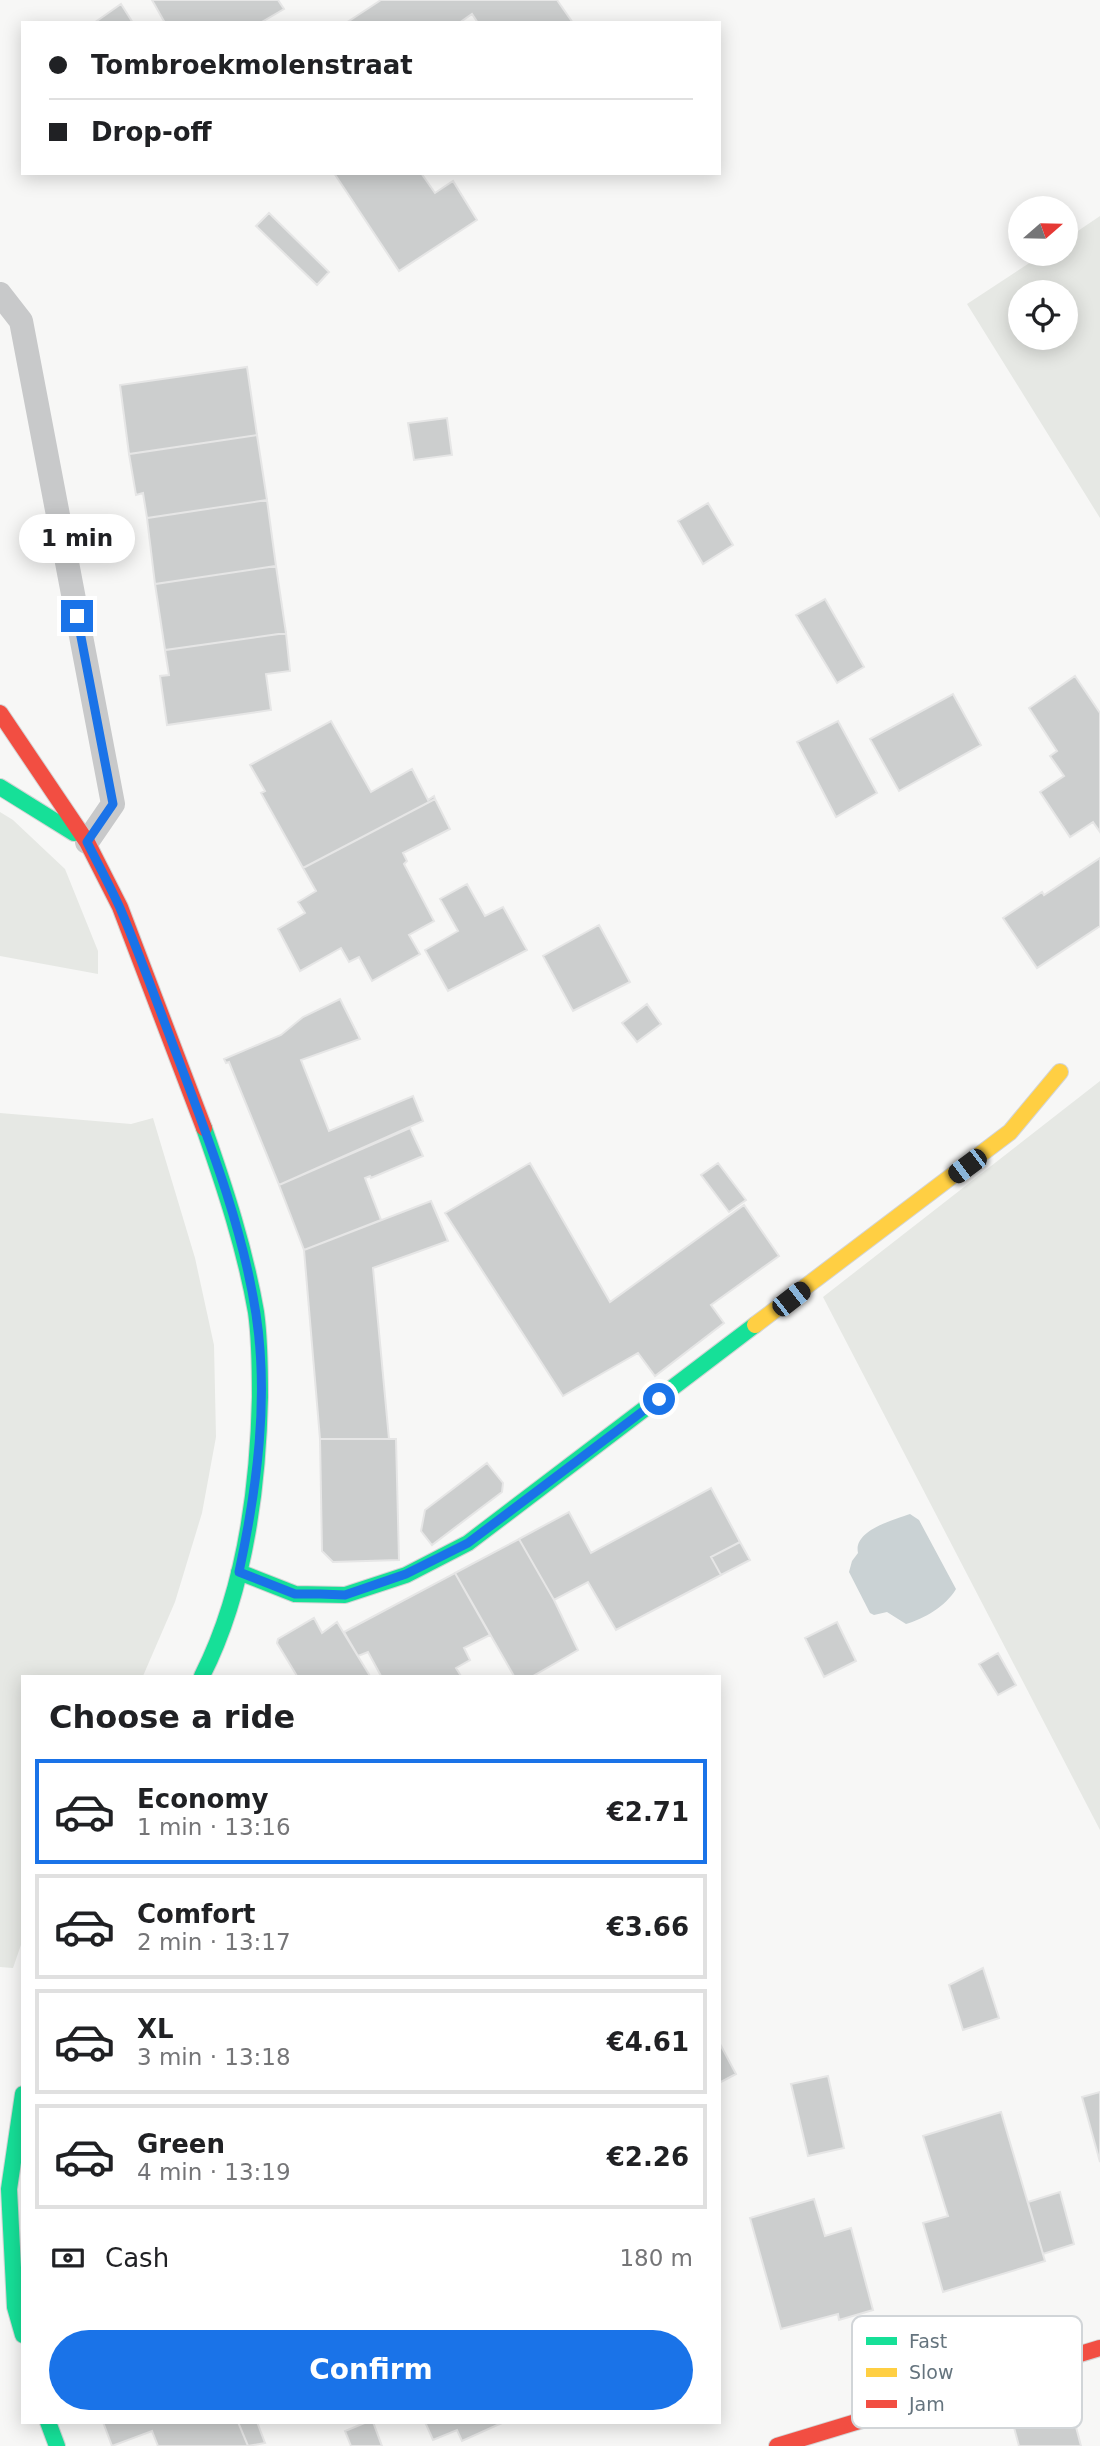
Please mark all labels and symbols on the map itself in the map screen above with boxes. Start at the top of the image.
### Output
north arrow [1008,196,1078,266]
callout: 1 min [19,514,135,564]
route end [61,600,93,632]
car [944,1145,991,1187]
car [768,1278,815,1320]
route start [643,1383,675,1415]
legend [852,2316,1082,2428]
text: Fast [909,2330,947,2352]
text: Slow [909,2361,954,2383]
text: Jam [908,2393,945,2415]

